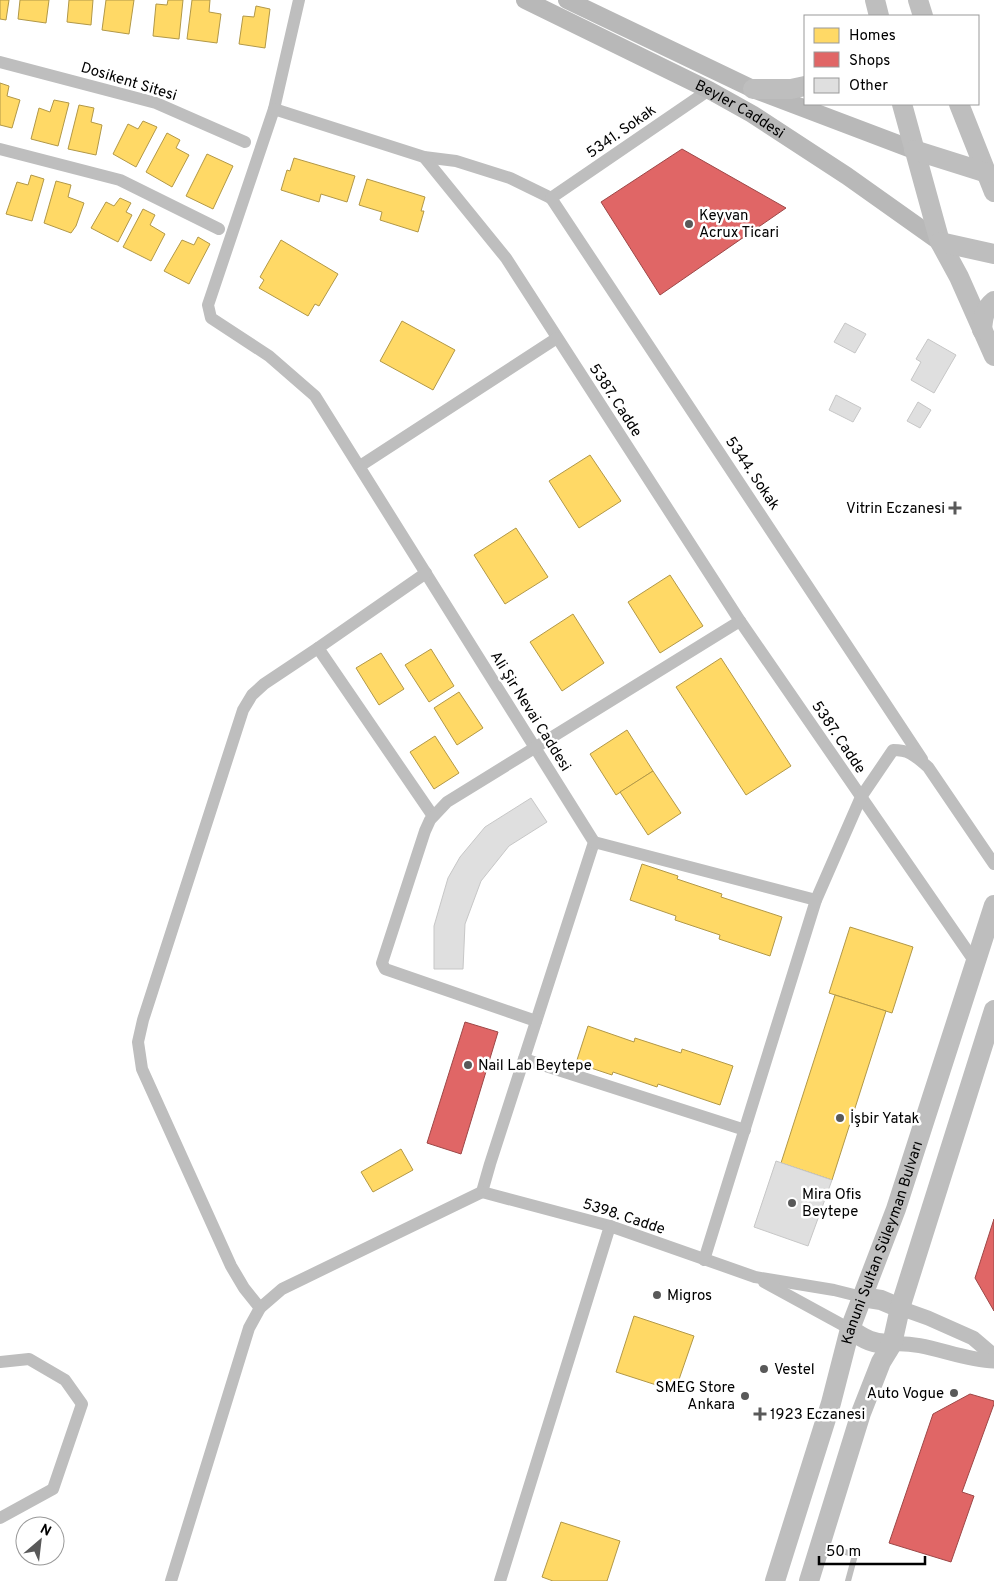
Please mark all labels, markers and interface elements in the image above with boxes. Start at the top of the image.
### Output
legend [804,15,979,105]
text: Homes [849,27,896,46]
text: Shops [849,52,890,71]
street label: Dosikent Sitesi [78,59,179,106]
street label: Beyler Caddesi [691,77,788,144]
text: Other [849,77,888,96]
street label: 5341. Sokak [583,101,660,163]
place label: Keyvan Acrux Ticari [699,207,779,243]
marker: Keyvan Acrux Ticari [683,218,695,230]
street label: 5387. Cadde [584,361,645,441]
street label: 5344. Sokak [720,434,783,514]
place label: Vitrin Eczanesi [846,500,945,519]
marker: Vitrin Eczanesi [949,502,961,514]
street label: Ali Şir Nevai Caddesi [485,648,574,775]
street label: 5387. Cadde [807,698,869,778]
place label: Nail Lab Beytepe [478,1057,592,1076]
marker: Nail Lab Beytepe [462,1059,474,1071]
place label: İşbir Yatak [850,1109,920,1129]
marker: İşbir Yatak [834,1112,846,1124]
street label: Kanuni Sultan Süleyman Bulvarı [838,1139,928,1347]
place label: Mira Ofis Beytepe [802,1186,862,1222]
street label: 5398. Cadde [580,1195,667,1240]
marker: Mira Ofis Beytepe [786,1197,798,1209]
place label: Migros [667,1287,712,1306]
marker: Migros [651,1289,663,1301]
place label: Vestel [774,1361,815,1380]
marker: Vestel [758,1363,770,1375]
place label: SMEG Store Ankara [655,1379,735,1415]
place label: Auto Vogue [867,1385,944,1404]
marker: Auto Vogue [948,1387,960,1399]
marker: SMEG Store Ankara [739,1390,751,1402]
place label: 1923 Eczanesi [770,1406,865,1425]
marker: 1923 Eczanesi [754,1408,766,1420]
north arrow [15,1516,65,1566]
text: N [37,1521,54,1541]
scale bar [819,1534,925,1566]
text: 50 m [826,1543,861,1562]

